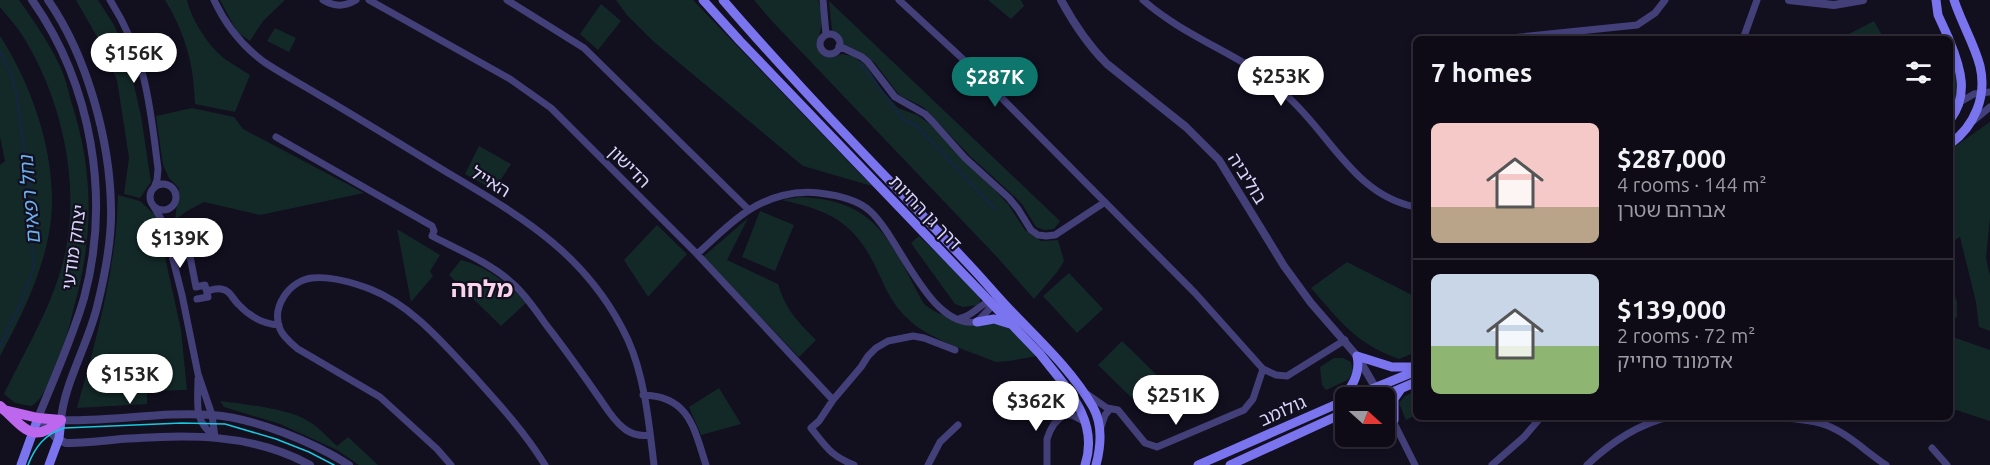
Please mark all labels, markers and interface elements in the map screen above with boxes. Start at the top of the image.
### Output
pin: $156K [92,33,176,84]
text: $156K [105,41,163,64]
pin: $253K [1239,56,1323,107]
icon: filters [1902,56,1935,89]
pin: $287K [953,57,1037,108]
text: 7 homes [1431,58,1532,87]
text: $253K [1252,64,1310,87]
text: $287K [966,65,1024,88]
street label: הדישון [605,141,655,191]
text: $287,000 [1617,144,1726,173]
icon: home [1479,147,1551,219]
street label: בוליביה [1225,149,1271,207]
water label: נחל רפאים [14,153,44,246]
street label: האייל [468,162,514,200]
street label: דרך גן החיות [886,171,966,253]
text: 4 rooms · 144 m² [1617,173,1767,196]
text: אברהם שטרן [1617,198,1726,221]
street label: יצחק מודעי [57,203,89,291]
pin: $139K [138,218,222,269]
text: $139K [151,226,209,249]
district label: מלחה [451,275,513,302]
text: $139,000 [1617,295,1726,324]
icon: home [1479,298,1551,370]
text: 2 rooms · 72 m² [1617,324,1755,347]
text: אדמונד סחייק [1617,349,1733,372]
pin: $153K [88,354,172,405]
text: $153K [101,362,159,385]
pin: $251K [1134,375,1218,426]
pin: $362K [994,381,1078,432]
text: $251K [1147,383,1205,406]
north arrow [1335,387,1395,447]
map controls [1335,387,1395,447]
text: $362K [1007,389,1065,412]
street label: גולומב [1255,391,1309,429]

